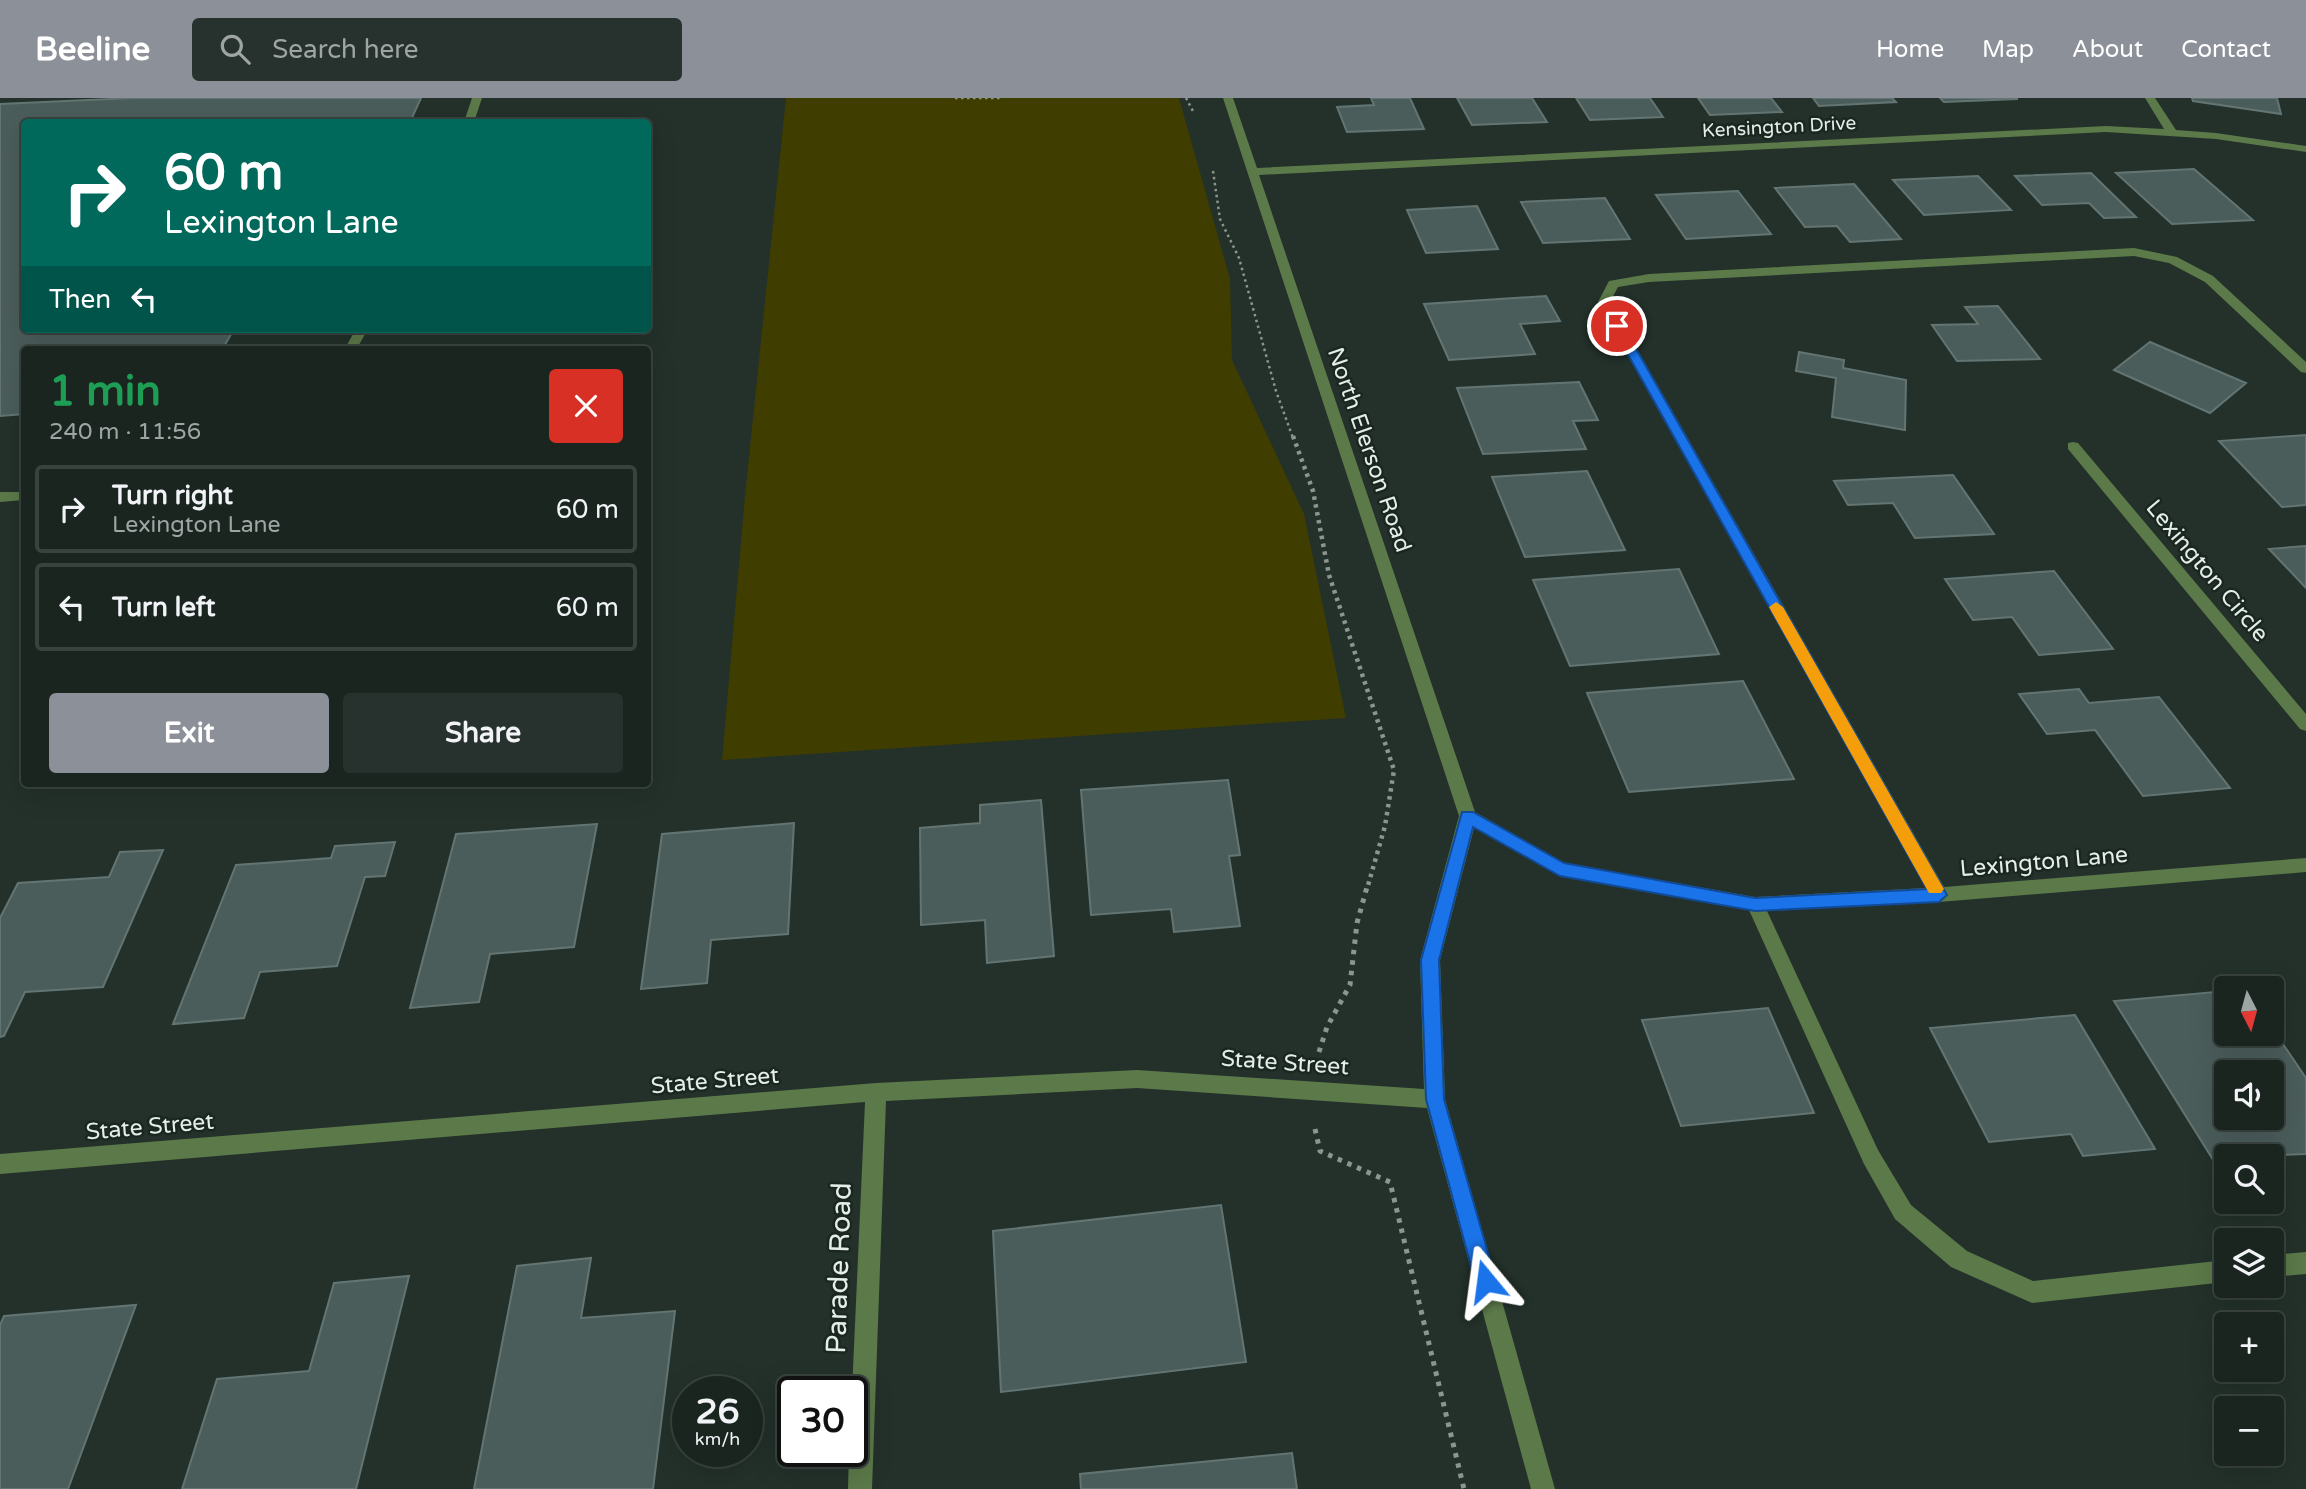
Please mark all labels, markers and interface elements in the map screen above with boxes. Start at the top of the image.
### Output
search box [192,18,682,81]
text: Beeline [35,30,150,69]
icon: search [216,30,254,68]
text: Search here [272,34,418,65]
text: Home [1876,35,1944,64]
text: Map [1982,35,2034,64]
text: About [2072,35,2143,64]
text: Contact [2181,35,2271,64]
street label: Kensington Drive [1701,112,1857,142]
text: 60 m [164,144,283,203]
icon: right [49,147,140,238]
text: Lexington Lane [164,204,399,242]
icon: left [125,280,163,318]
text: Then [49,284,111,315]
pin [1587,296,1647,356]
icon: arrive [1598,307,1636,345]
street label: North Elerson Road [1321,344,1417,556]
text: 1 min [49,366,161,417]
button: close [549,369,623,443]
text: 240 m · 11:56 [49,418,201,446]
text: Turn right [112,480,233,511]
icon: right [53,490,91,528]
text: 60 m [556,494,619,525]
street label: Lexington Circle [2140,494,2274,648]
text: Lexington Lane [112,511,281,539]
icon: left [53,588,91,626]
text: Turn left [112,592,215,623]
text: 60 m [556,592,619,623]
button: Exit [49,693,329,773]
button: Share [343,693,623,773]
street label: Lexington Lane [1959,841,2129,883]
north arrow [2214,976,2284,1046]
map controls [2214,976,2284,1466]
street label: State Street [1220,1045,1350,1081]
button: sound [2214,1060,2284,1130]
street label: State Street [650,1061,780,1101]
street label: State Street [85,1107,215,1147]
button: search [2214,1144,2284,1214]
street label: Parade Road [819,1182,859,1354]
button: layers [2214,1228,2284,1298]
position arrow [1449,1244,1523,1318]
button: + [2214,1312,2284,1382]
speed limit sign: 30 [777,1376,868,1467]
text: 26 [696,1391,739,1433]
button: − [2214,1396,2284,1466]
text: km/h [695,1428,740,1450]

